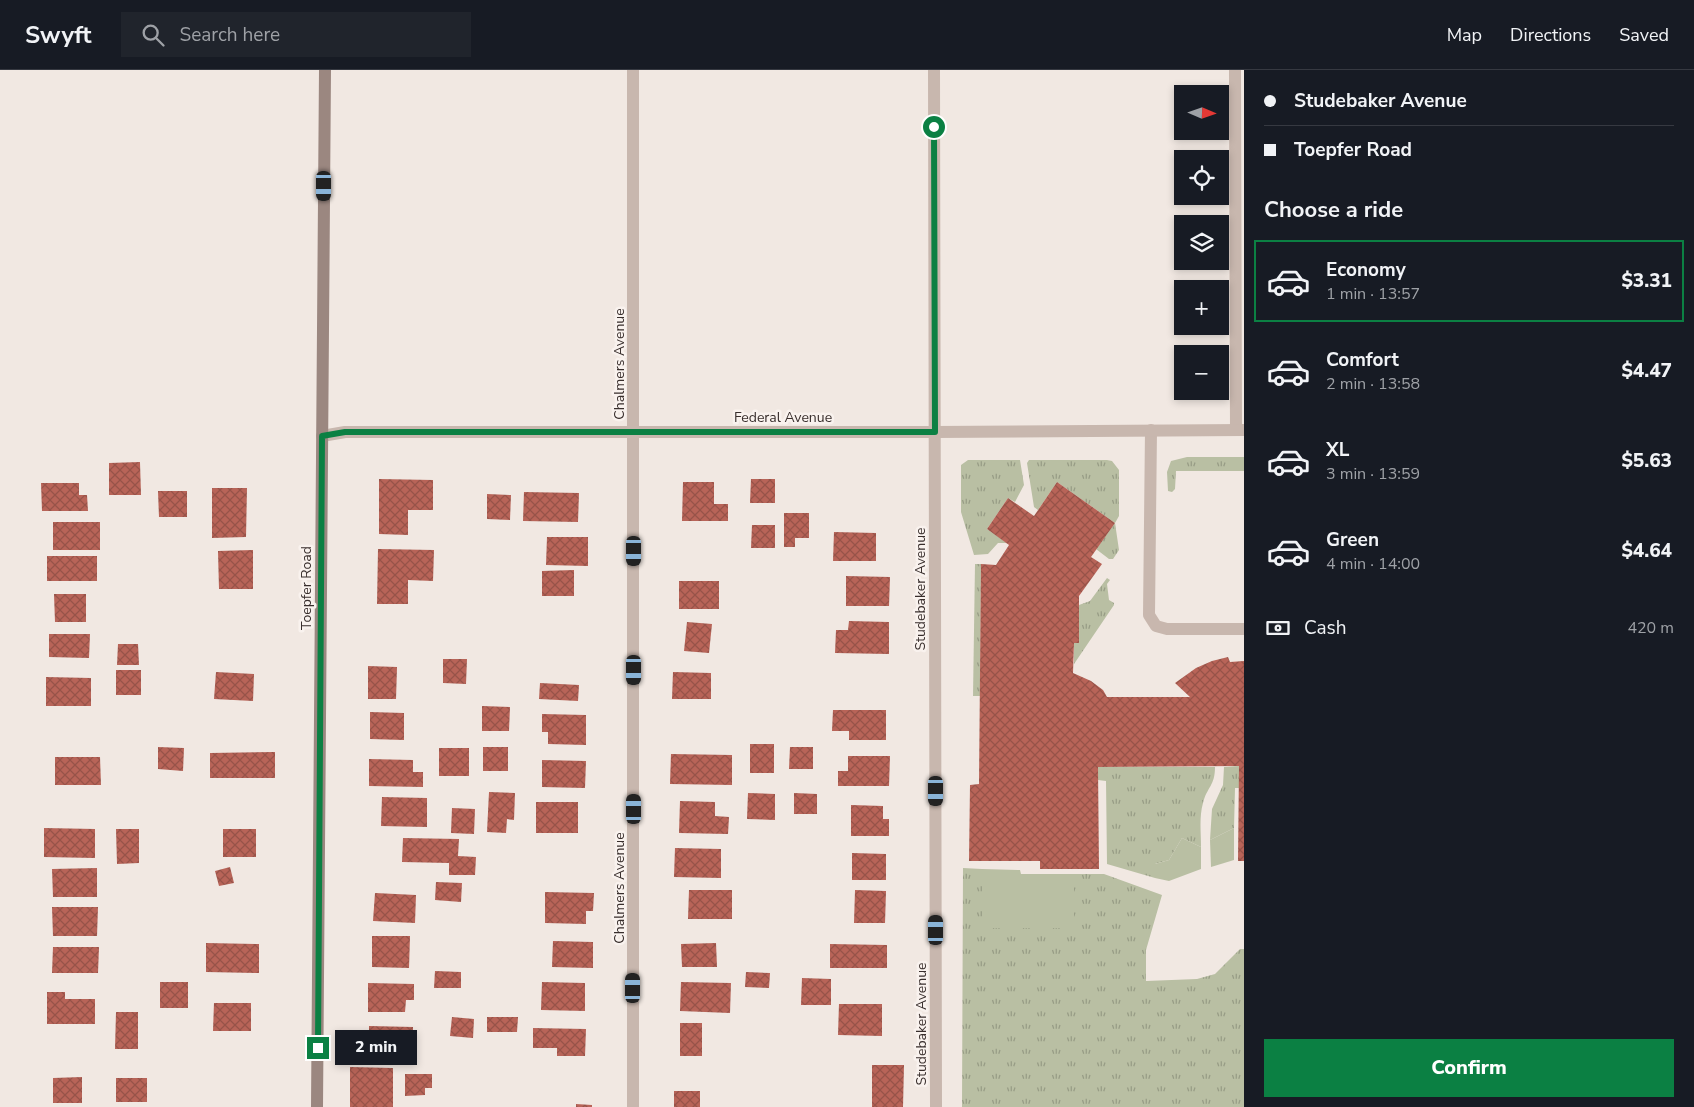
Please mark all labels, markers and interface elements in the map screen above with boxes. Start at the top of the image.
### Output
search box [121,12,471,57]
text: Swyft [25,19,91,51]
icon: search [139,21,167,49]
text: Search here [179,22,280,48]
text: Map [1447,23,1482,47]
text: Directions [1510,23,1591,47]
text: Saved [1619,23,1669,47]
north arrow [1174,85,1229,140]
map controls [1174,85,1229,400]
text: Studebaker Avenue [1294,88,1467,114]
route start [923,116,945,138]
text: Toepfer Road [1294,137,1412,163]
button: locate [1174,150,1229,205]
car [316,171,331,201]
text: Choose a ride [1264,195,1403,225]
button: layers [1174,215,1229,270]
text: Economy [1326,257,1406,283]
icon: car [1266,259,1311,304]
text: $3.31 [1621,268,1672,294]
button: + [1174,280,1229,335]
text: 1 min · 13:57 [1326,283,1420,305]
street label: Chalmers Avenue [610,308,629,420]
button: − [1174,345,1229,400]
text: Comfort [1326,347,1399,373]
icon: car [1266,349,1311,394]
text: $4.47 [1621,358,1672,384]
text: 2 min · 13:58 [1326,373,1420,395]
street label: Federal Avenue [734,408,832,427]
text: XL [1326,437,1349,463]
icon: car [1266,439,1311,484]
text: $5.63 [1621,448,1672,474]
text: 3 min · 13:59 [1326,463,1420,485]
street label: Studebaker Avenue [911,527,930,651]
text: Green [1326,527,1379,553]
icon: car [1266,529,1311,574]
car [626,536,641,566]
text: $4.64 [1621,538,1672,564]
street label: Toepfer Road [297,546,316,630]
text: 4 min · 14:00 [1326,553,1420,575]
icon: cash [1264,614,1292,642]
text: Cash [1304,615,1346,641]
text: 420 m [1627,617,1674,639]
car [626,655,641,685]
car [928,776,943,806]
car [626,794,641,824]
street label: Chalmers Avenue [610,832,629,944]
car [928,915,943,945]
street label: Studebaker Avenue [912,962,931,1086]
car [625,973,640,1003]
callout: 2 min [336,1030,418,1066]
text: 2 min [355,1036,397,1058]
route end [307,1037,329,1059]
button: Confirm [1264,1039,1674,1097]

